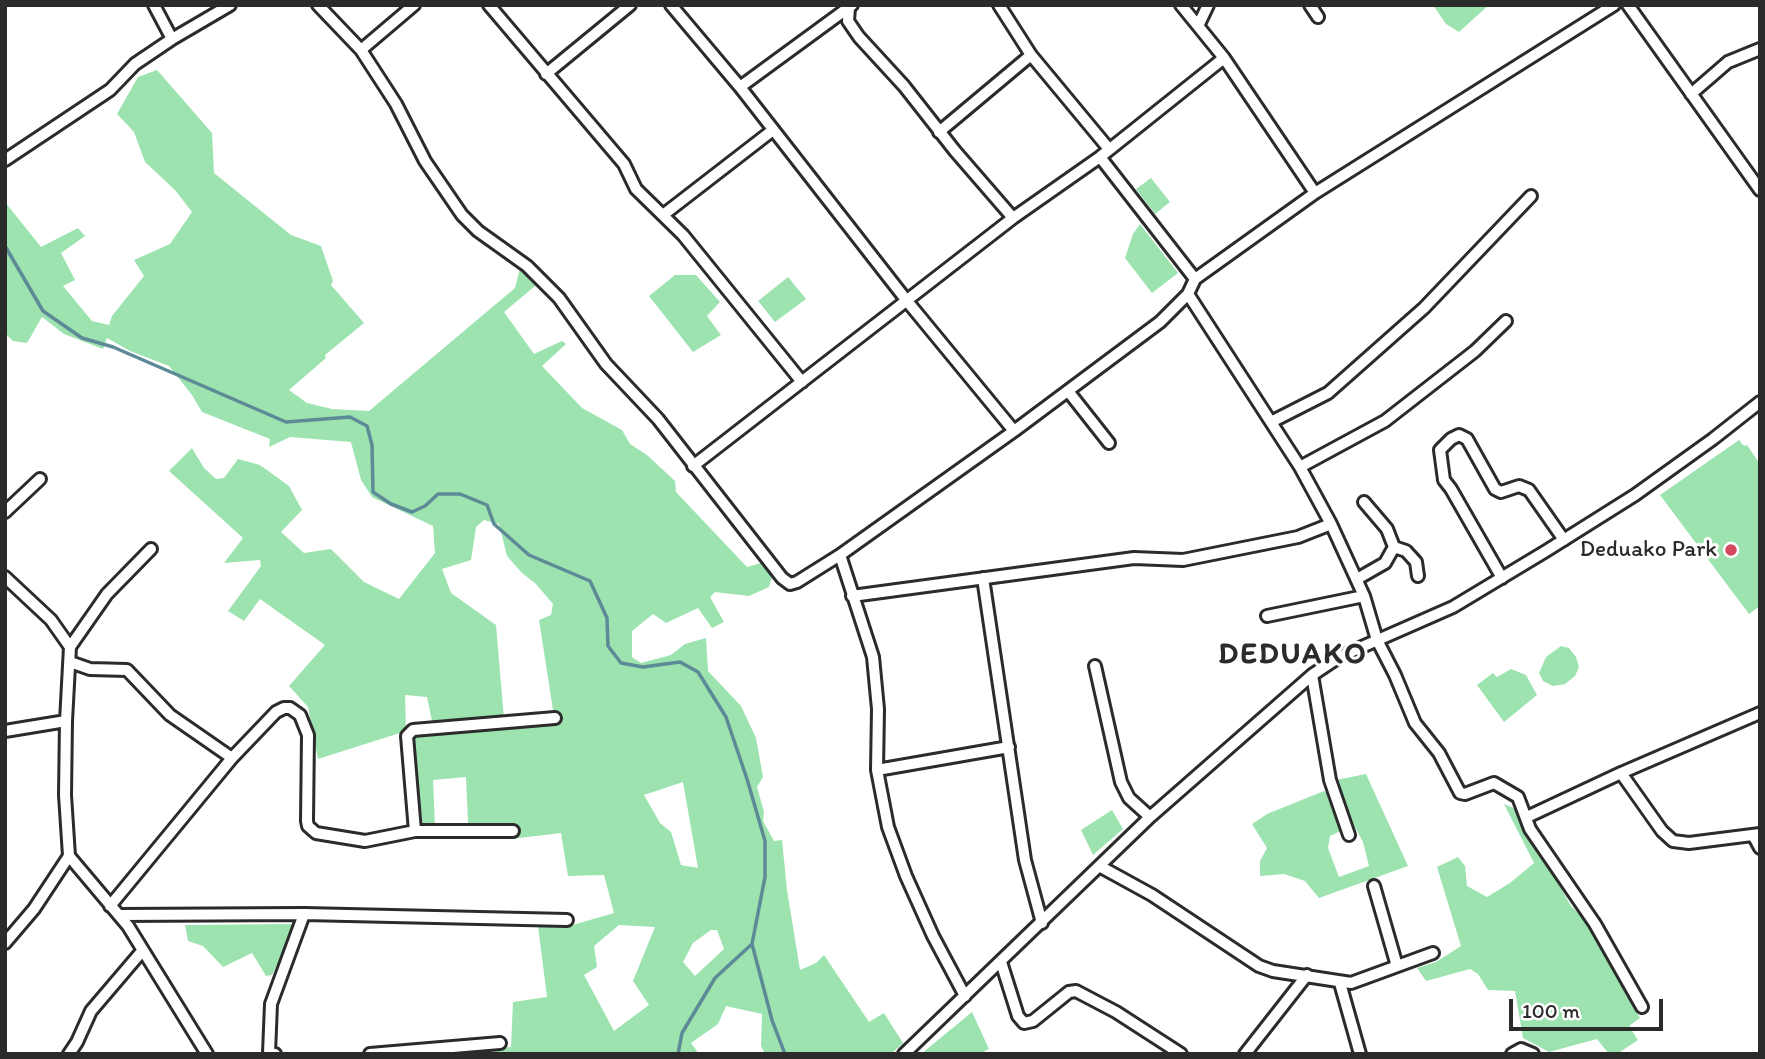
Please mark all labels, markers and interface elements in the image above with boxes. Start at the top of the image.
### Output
place label: Deduako Park [1580,536,1717,564]
marker: Deduako Park [1723,542,1739,558]
district label: DEDUAKO [1219,637,1367,673]
scale bar [1513,986,1667,1030]
text: 100 m [1522,998,1580,1023]

